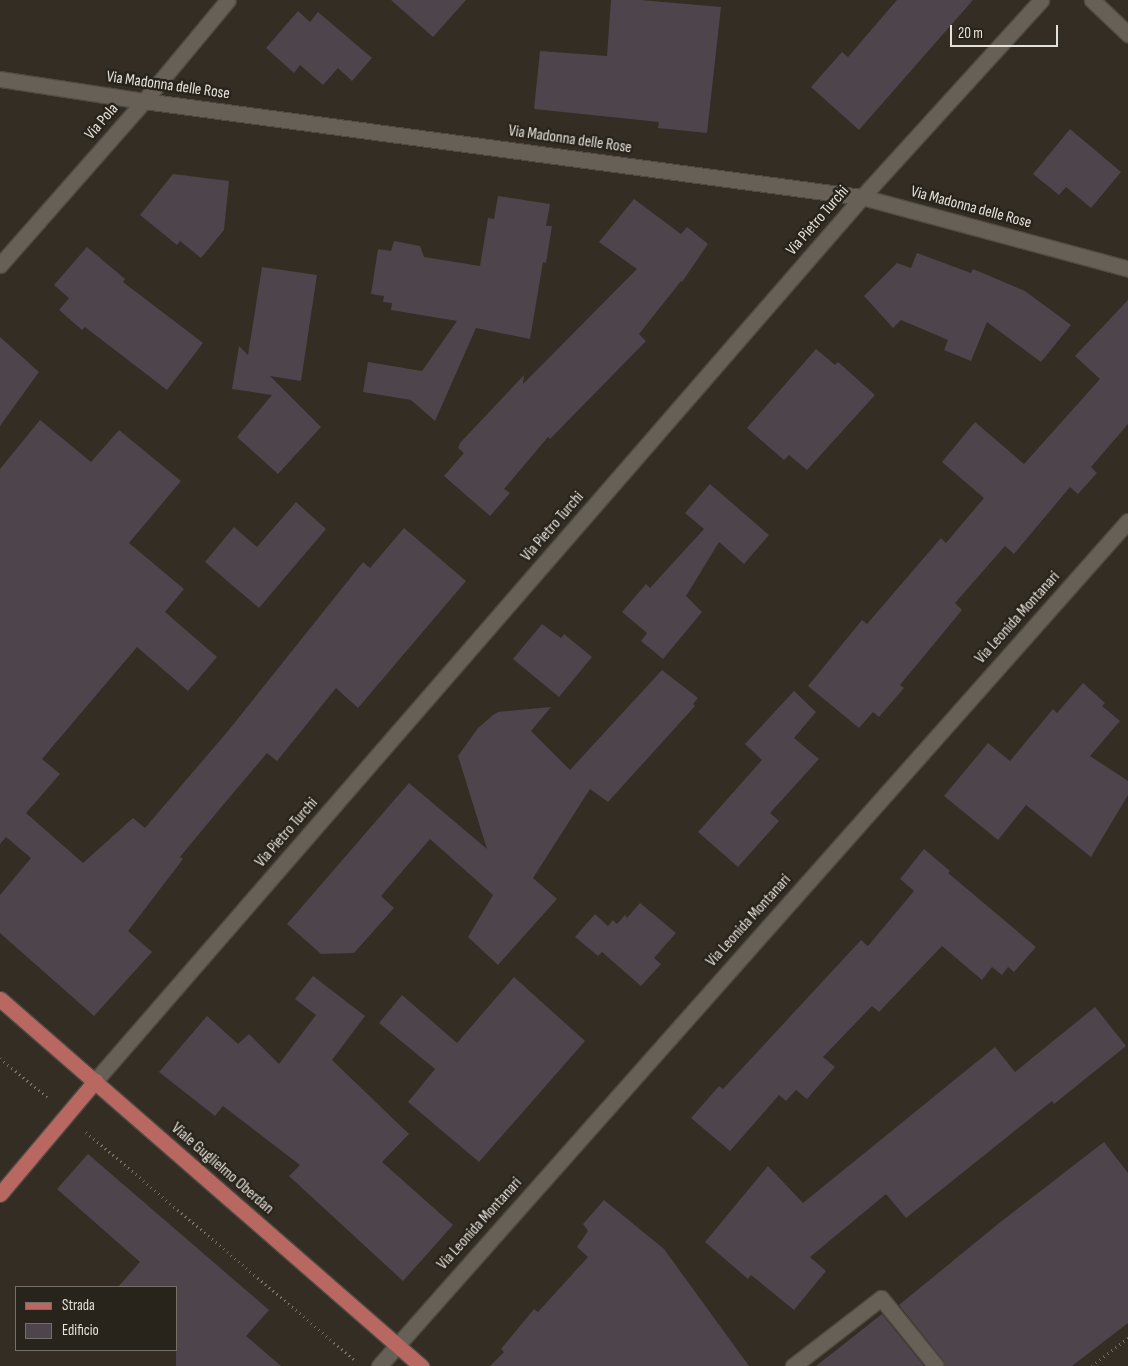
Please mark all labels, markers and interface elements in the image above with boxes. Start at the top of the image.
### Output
scale bar [953,15,1060,47]
text: 20 m [958,24,983,43]
street label: Via Madonna delle Rose [105,68,231,104]
street label: Via Pola [81,100,123,144]
street label: Via Madonna delle Rose [507,122,633,158]
street label: Via Pietro Turchi [783,182,853,260]
street label: Via Madonna delle Rose [908,183,1034,233]
street label: Via Pietro Turchi [518,488,588,566]
street label: Via Leonida Montanari [972,568,1064,668]
street label: Via Pietro Turchi [252,794,322,872]
street label: Via Leonida Montanari [703,871,795,971]
street label: Viale Guglielmo Oberdan [167,1119,277,1219]
street label: Via Leonida Montanari [434,1174,526,1274]
legend [15,1286,178,1351]
text: Strada [62,1296,95,1315]
text: Edificio [62,1321,99,1340]

